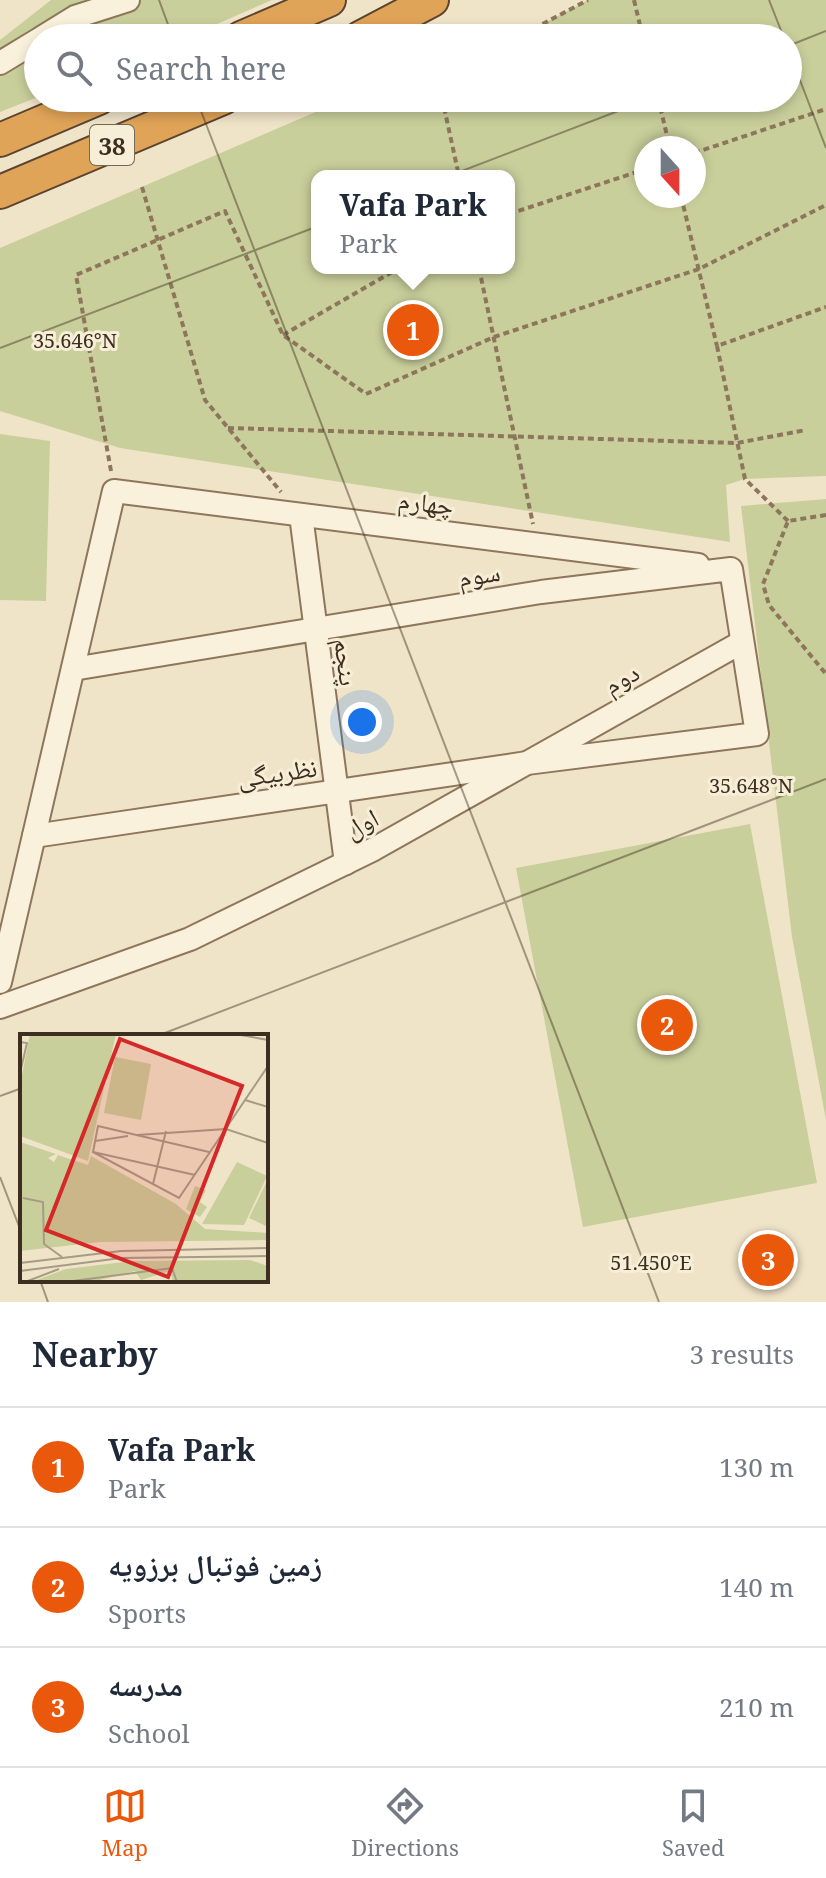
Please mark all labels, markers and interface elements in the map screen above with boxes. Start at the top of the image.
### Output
search box [24,24,802,112]
icon: search [52,46,96,90]
text: Search here [116,48,286,89]
road number: 38 [90,125,134,165]
north arrow [634,136,706,208]
popup [311,170,515,274]
text: Vafa Park [339,184,487,225]
text: Park [339,225,397,261]
pin: 1 [387,300,439,360]
text: 35.646°N [33,327,117,354]
street label: چهارم [396,481,456,524]
street label: سوم [455,553,503,596]
street label: پنجم [326,636,368,688]
street label: دوم [597,654,646,703]
your location [342,702,382,742]
street label: نظربیگی [235,749,319,795]
text: 35.648°N [709,772,793,799]
street label: اول [338,799,384,847]
pin: 2 [641,995,693,1055]
inset map [20,1034,268,1282]
pin: 3 [742,1230,794,1290]
text: 51.450°E [610,1249,692,1276]
text: Nearby [32,1331,158,1377]
text: 3 results [689,1336,794,1372]
text: Vafa Park [108,1429,255,1470]
text: 1 [51,1449,65,1485]
text: 130 m [719,1449,794,1485]
text: Park [108,1470,166,1506]
text: زمین فوتبال برزویه [108,1544,322,1585]
text: 2 [51,1569,65,1605]
text: 140 m [719,1569,794,1605]
text: Sports [108,1595,186,1631]
text: مدرسه [108,1664,183,1705]
text: 3 [51,1689,65,1725]
text: 210 m [719,1689,794,1725]
text: School [108,1715,190,1751]
tab: Map [102,1784,148,1862]
tab: Directions [351,1784,459,1862]
tab: Saved [662,1784,724,1862]

